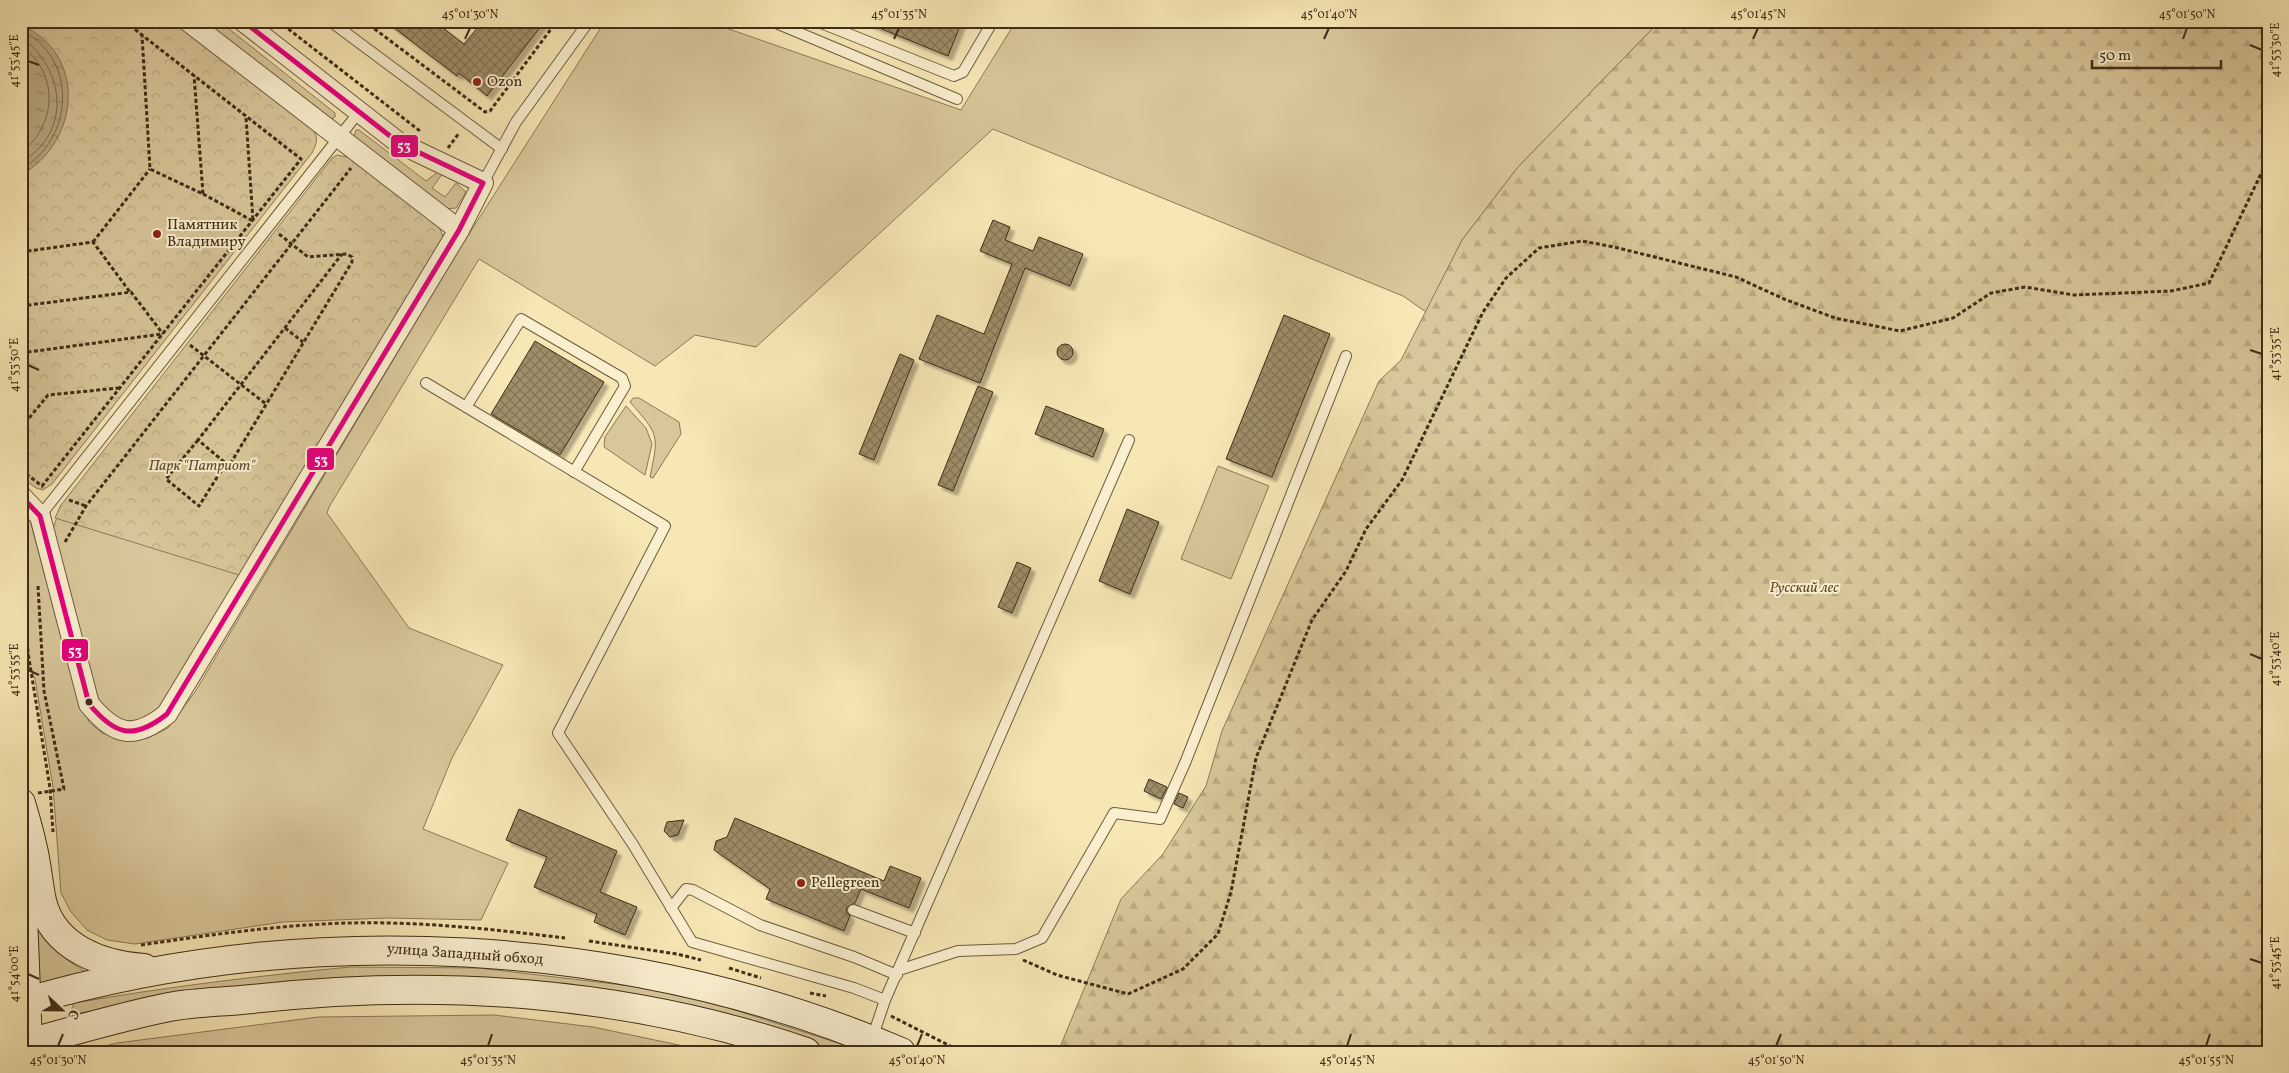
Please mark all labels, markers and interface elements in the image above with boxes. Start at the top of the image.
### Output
text: 45°01'30"N [442,7,499,23]
text: 45°01'35"N [871,7,927,23]
text: 45°01'40"N [1300,7,1358,23]
text: 45°01'45"N [1730,7,1786,23]
text: 45°01'50"N [2159,7,2215,23]
text: 41°53'30"E [2268,23,2284,77]
text: 41°53'45"E [7,34,23,88]
scale bar [2092,38,2220,70]
text: 50 m [2099,46,2131,67]
place label: Ozon [487,72,522,93]
marker: Ozon [471,76,483,88]
line badge: 53 [390,134,419,158]
text: 53 [397,137,411,156]
place label: Памятник Владимиру [167,215,246,253]
marker: Памятник Владимиру [151,228,163,240]
text: 41°53'35"E [2268,327,2284,381]
text: 41°53'50"E [7,338,23,392]
line badge: 53 [306,447,335,471]
text: 53 [314,451,328,470]
park label: Парк "Патриот" [149,456,256,477]
park label: Русский лес [1769,578,1839,599]
text: 41°53'40"E [2268,632,2284,686]
line badge: 53 [61,638,89,662]
text: 53 [68,642,82,661]
text: 41°53'55"E [7,643,23,697]
unlabelled marker [84,697,94,707]
place label: Pellegreen [811,873,880,894]
marker: Pellegreen [795,877,807,889]
text: 41°53'45"E [2268,936,2284,990]
street label: улица Западный обход [386,939,545,971]
text: 41°54'00"E [7,946,23,1002]
north arrow [38,986,88,1036]
text: С [62,1007,83,1022]
text: 45°01'30"N [30,1053,87,1069]
text: 45°01'35"N [460,1053,516,1069]
text: 45°01'40"N [888,1053,946,1069]
text: 45°01'45"N [1319,1053,1375,1069]
text: 45°01'50"N [1748,1053,1804,1069]
text: 45°01'55"N [2178,1053,2234,1069]

